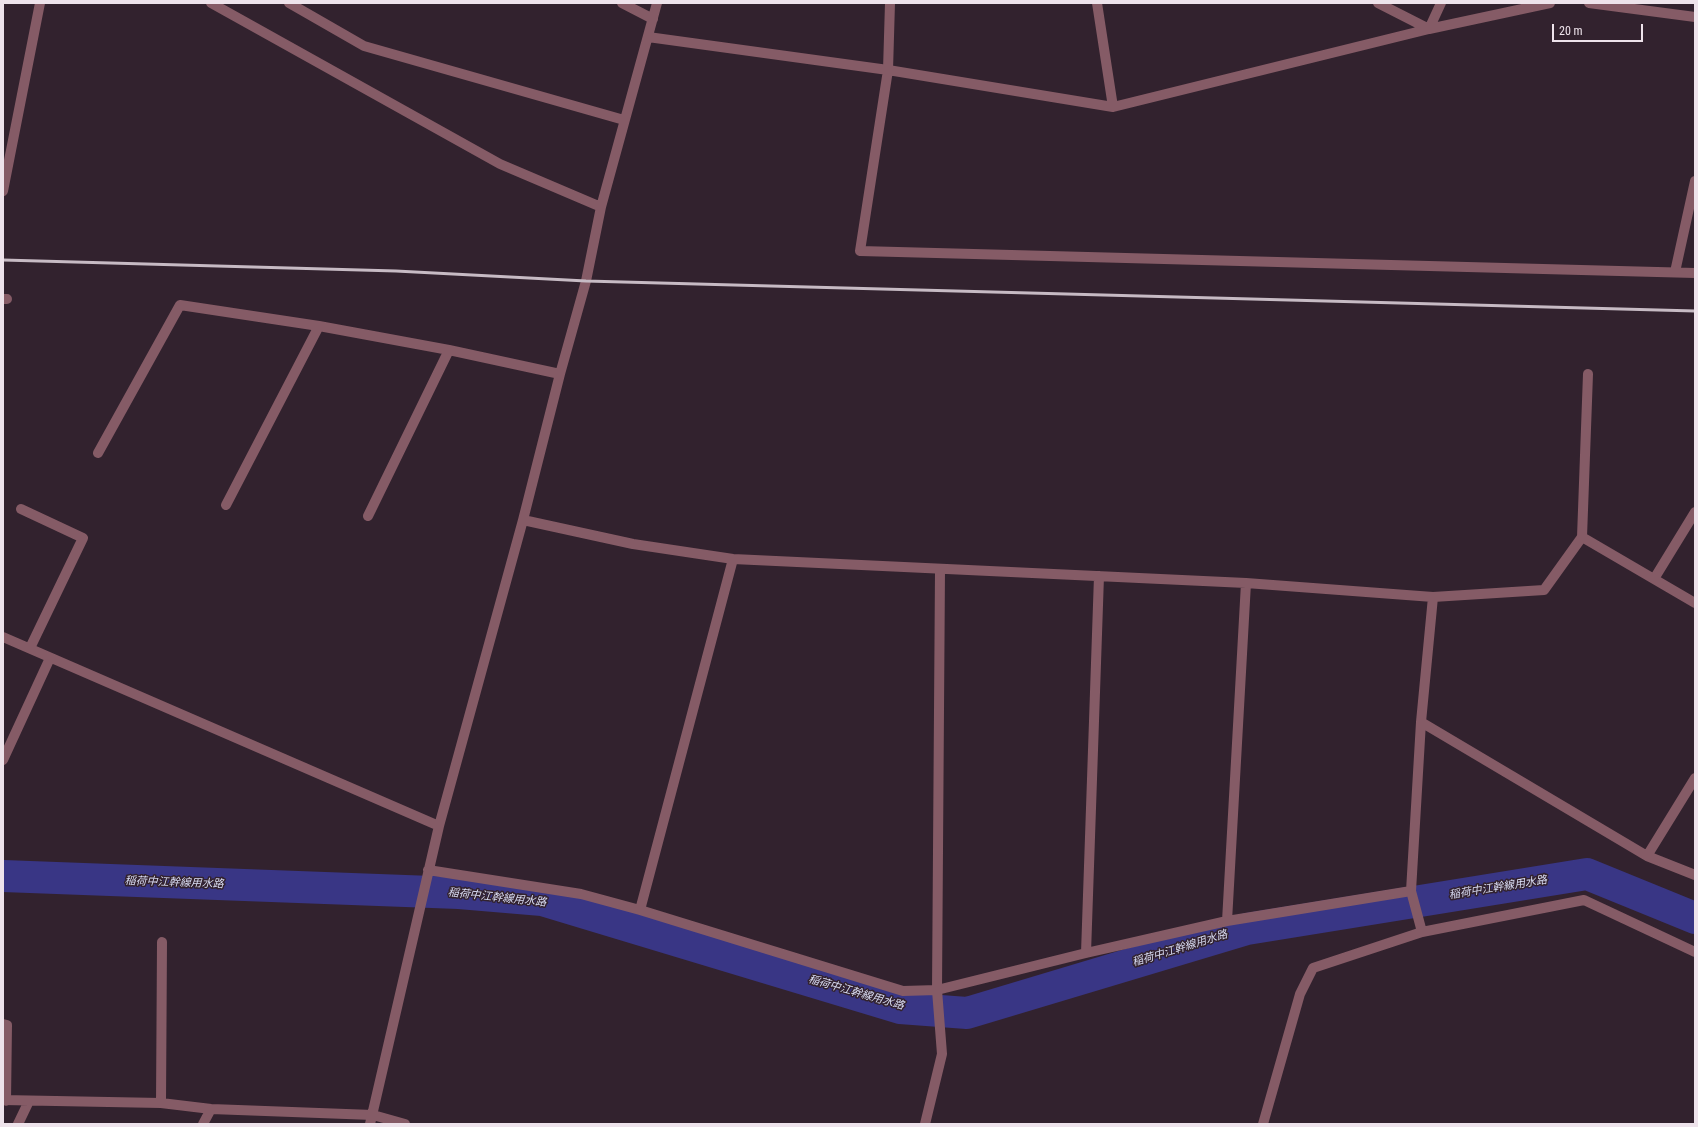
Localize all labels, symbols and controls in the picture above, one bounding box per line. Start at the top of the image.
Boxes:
scale bar [1554,16,1645,42]
text: 20 m [1559,24,1583,38]
water label: 稲荷中江幹線用水路 [1448,874,1548,902]
water label: 稲荷中江幹線用水路 [124,875,224,891]
water label: 稲荷中江幹線用水路 [447,886,547,910]
water label: 稲荷中江幹線用水路 [1131,928,1229,970]
water label: 稲荷中江幹線用水路 [807,973,905,1013]

